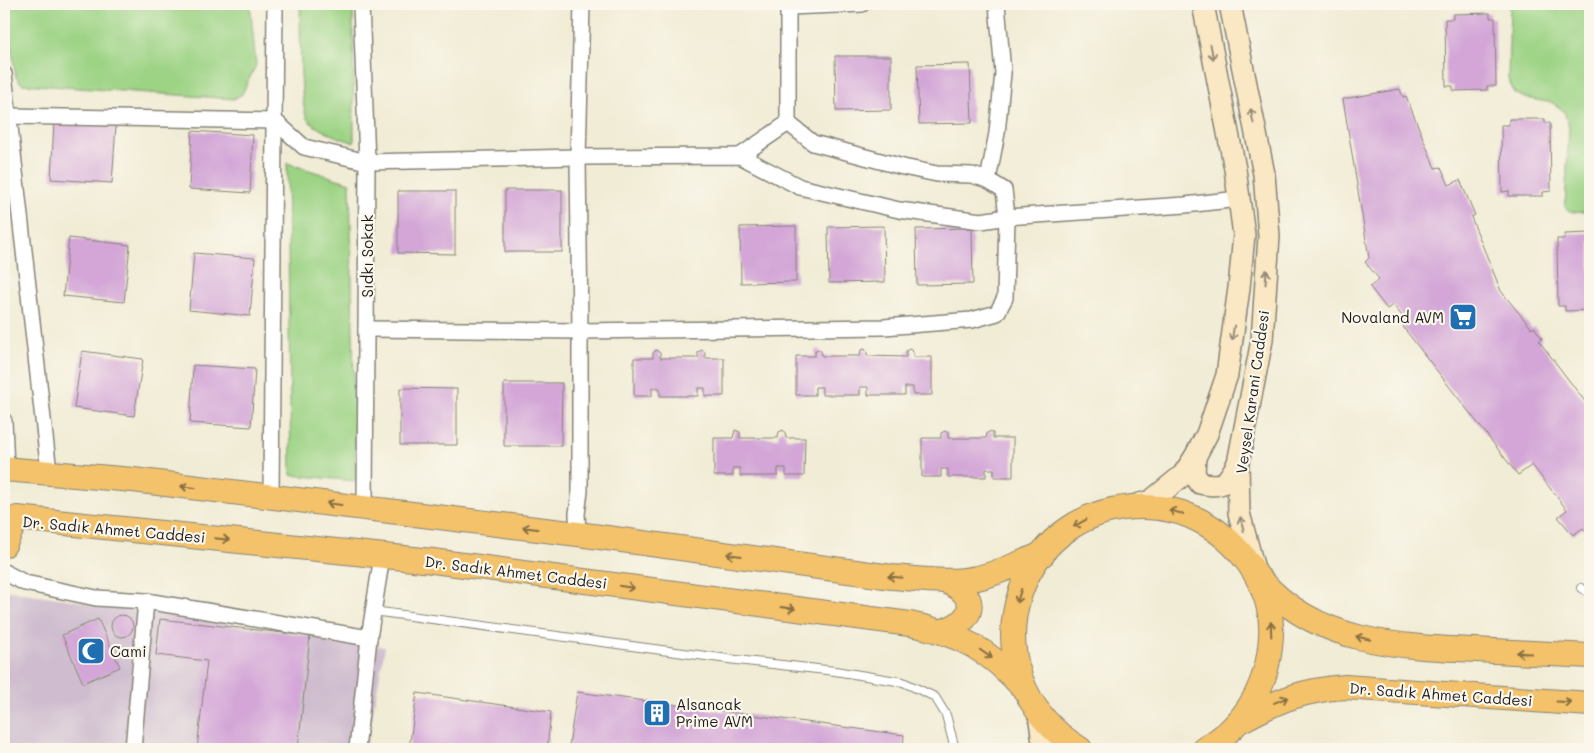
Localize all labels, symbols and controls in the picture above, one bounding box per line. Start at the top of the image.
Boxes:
one-way arrow [1208,43,1218,59]
one-way arrow [1247,108,1257,124]
street label: Sıdkı Sokak [357,215,377,297]
one-way arrow [1262,269,1271,285]
supermarket icon: Novaland AVM [1448,302,1478,332]
place label: Novaland AVM [1341,307,1444,327]
street label: Veysel Karani Caddesi [1231,309,1273,475]
one-way arrow [1228,325,1238,341]
one-way arrow [180,482,196,492]
one-way arrow [326,499,342,509]
one-way arrow [1168,507,1184,516]
street label: Dr. Sadık Ahmet Caddesi [22,511,206,547]
one-way arrow [1237,517,1246,533]
one-way arrow [1073,519,1088,529]
one-way arrow [522,523,538,533]
one-way arrow [214,535,230,544]
one-way arrow [726,550,742,560]
street label: Dr. Sadık Ahmet Caddesi [424,551,608,593]
one-way arrow [887,572,903,582]
one-way arrow [619,582,635,592]
one-way arrow [1014,588,1024,604]
one-way arrow [780,603,796,613]
one-way arrow [1266,622,1275,638]
one-way arrow [1355,633,1371,643]
mosque icon: Cami [76,636,106,666]
place label: Cami [110,641,147,661]
one-way arrow [1516,648,1532,657]
one-way arrow [979,649,993,659]
street label: Dr. Sadık Ahmet Caddesi [1349,678,1533,710]
place label: Alsancak Prime AVM [676,694,753,731]
one-way arrow [1274,695,1289,704]
one-way arrow [1556,697,1572,706]
building icon: Alsancak Prime AVM [642,698,672,728]

